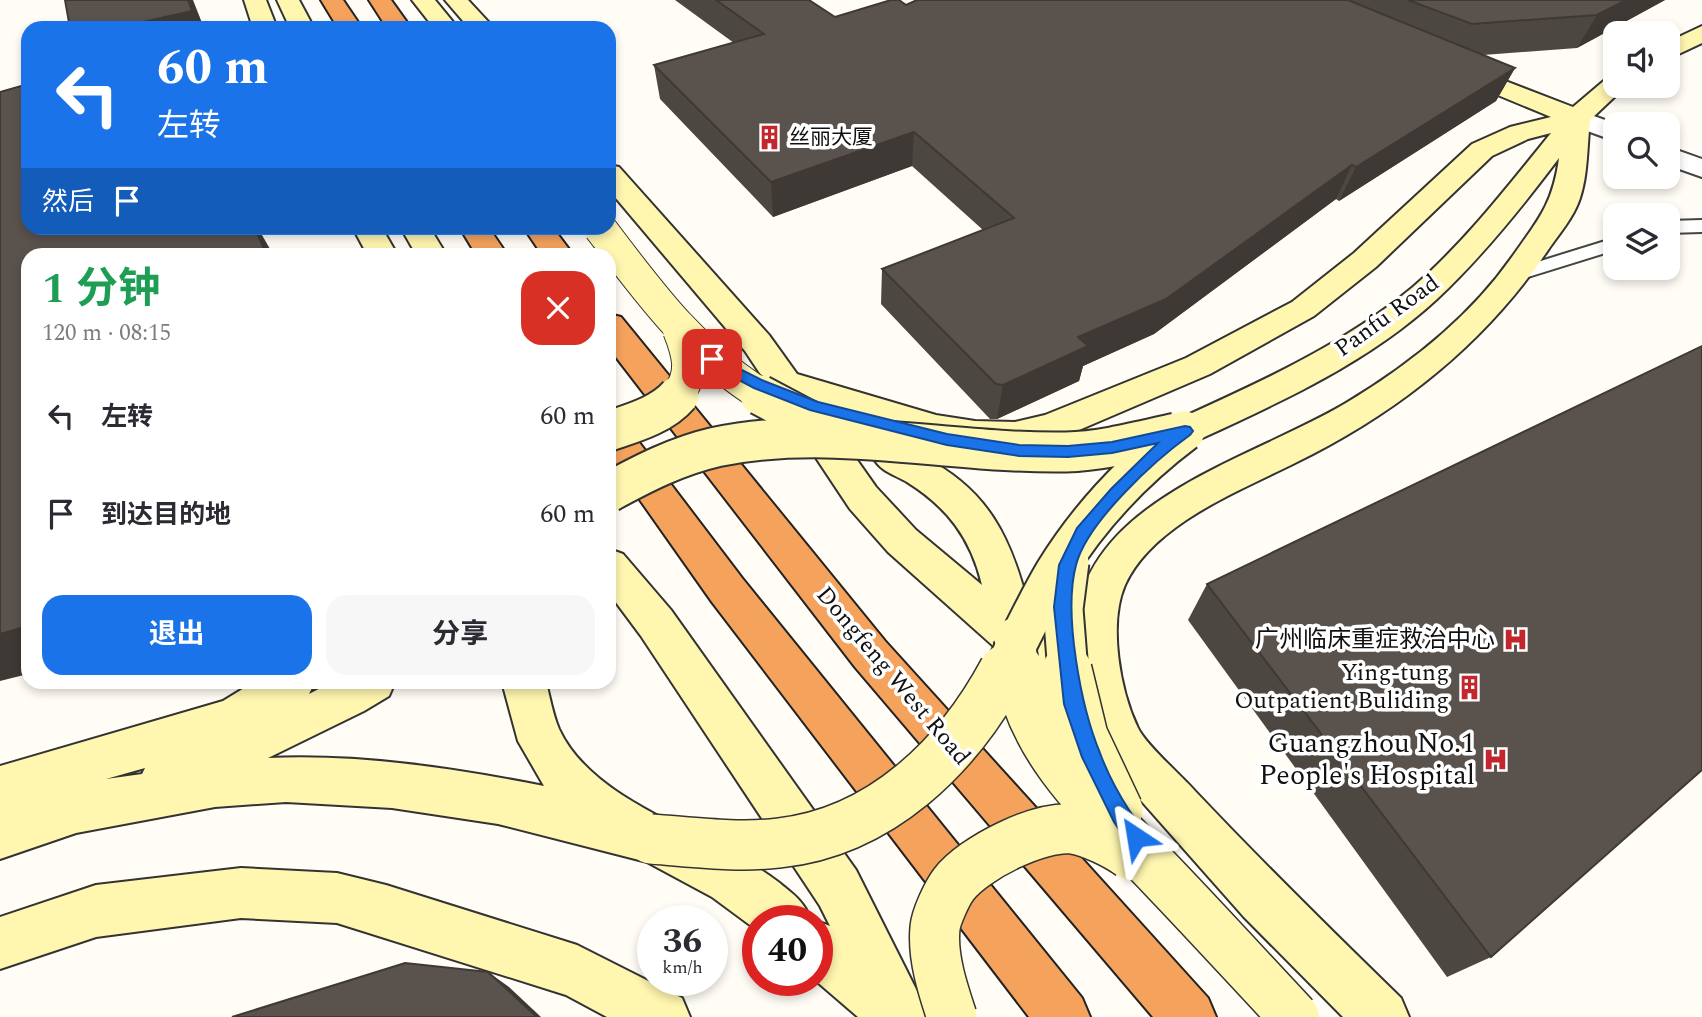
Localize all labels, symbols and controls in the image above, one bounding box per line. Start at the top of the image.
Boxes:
map controls [1603,21,1680,280]
button: sound [1603,21,1680,98]
text: 60 m [157,31,268,106]
icon: left [42,49,133,140]
text: 左转 [157,102,221,151]
button: search [1603,112,1680,189]
place label: 丝丽大厦 [789,122,873,154]
building icon: 丝丽大厦 [755,124,783,152]
text: 然后 [42,182,94,222]
icon: arrive [108,182,146,220]
button: layers [1603,203,1680,280]
text: 1 分钟 [42,258,160,321]
street label: Panfu Road [1327,266,1447,366]
button: close [521,271,595,345]
text: 120 m · 08:15 [42,316,171,351]
pin [682,329,742,389]
icon: arrive [693,340,731,378]
text: 60 m [540,396,595,436]
icon: left [42,397,80,435]
text: 左转 [101,397,153,437]
text: 60 m [540,494,595,534]
icon: arrive [42,495,80,533]
text: 到达目的地 [101,495,231,535]
street label: Dongfeng West Road [807,578,979,774]
button: 退出 [42,595,312,675]
button: 分享 [326,595,595,675]
place label: 广州临床重症救治中心 [1255,622,1495,658]
hospital icon: 广州临床重症救治中心 [1501,626,1529,654]
place label: Ying-tung Outpatient Buliding [1234,655,1449,719]
building icon: Ying-tung Outpatient Buliding [1455,673,1483,701]
place label: Guangzhou No.1 People's Hospital [1259,722,1475,797]
hospital icon: Guangzhou No.1 People's Hospital [1481,745,1509,773]
position arrow [1099,800,1173,874]
speed limit sign: 40 [742,905,833,996]
text: 36 [663,915,702,968]
text: km/h [662,954,703,981]

